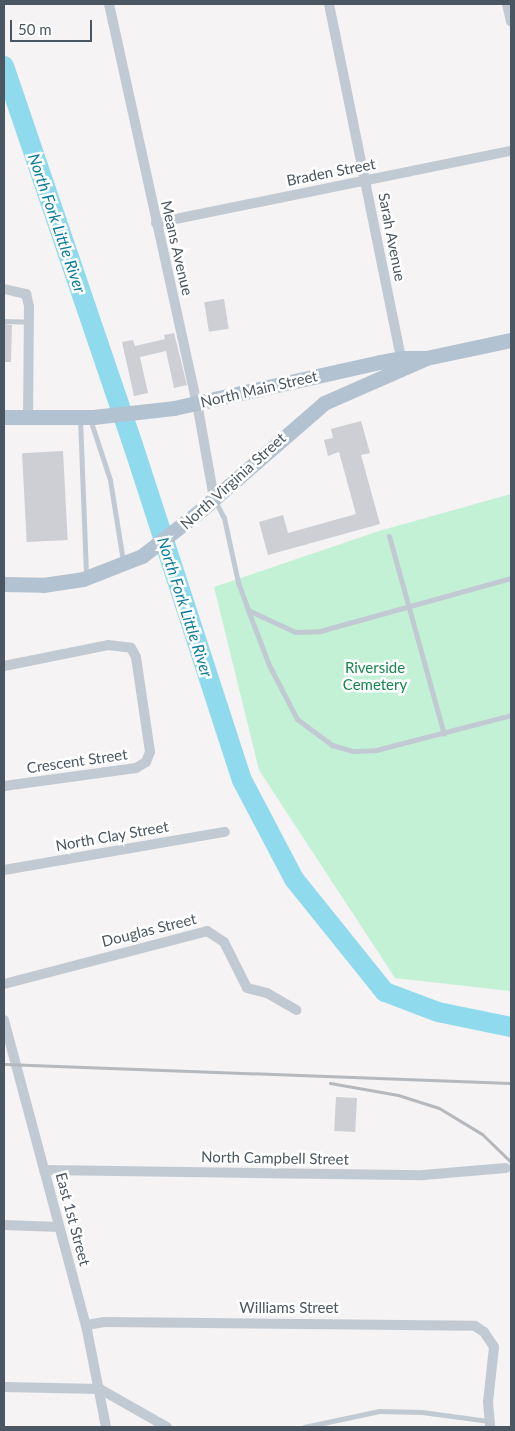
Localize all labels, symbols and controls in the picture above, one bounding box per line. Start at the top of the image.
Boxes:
scale bar [12,10,95,42]
text: 50 m [18,20,52,38]
water label: North Fork Little River [24,151,90,295]
street label: Braden Street [285,155,377,189]
street label: Sarah Avenue [375,191,409,283]
street label: Means Avenue [157,199,197,297]
street label: North Main Street [199,367,319,411]
street label: North Virginia Street [176,429,290,533]
water label: North Fork Little River [153,535,217,679]
park label: Riverside Cemetery [343,658,407,693]
street label: Crescent Street [26,745,128,777]
street label: North Clay Street [54,817,170,855]
street label: Douglas Street [100,910,198,950]
street label: North Campbell Street [201,1148,349,1168]
street label: East 1st Street [52,1170,94,1268]
street label: Williams Street [239,1299,339,1317]

